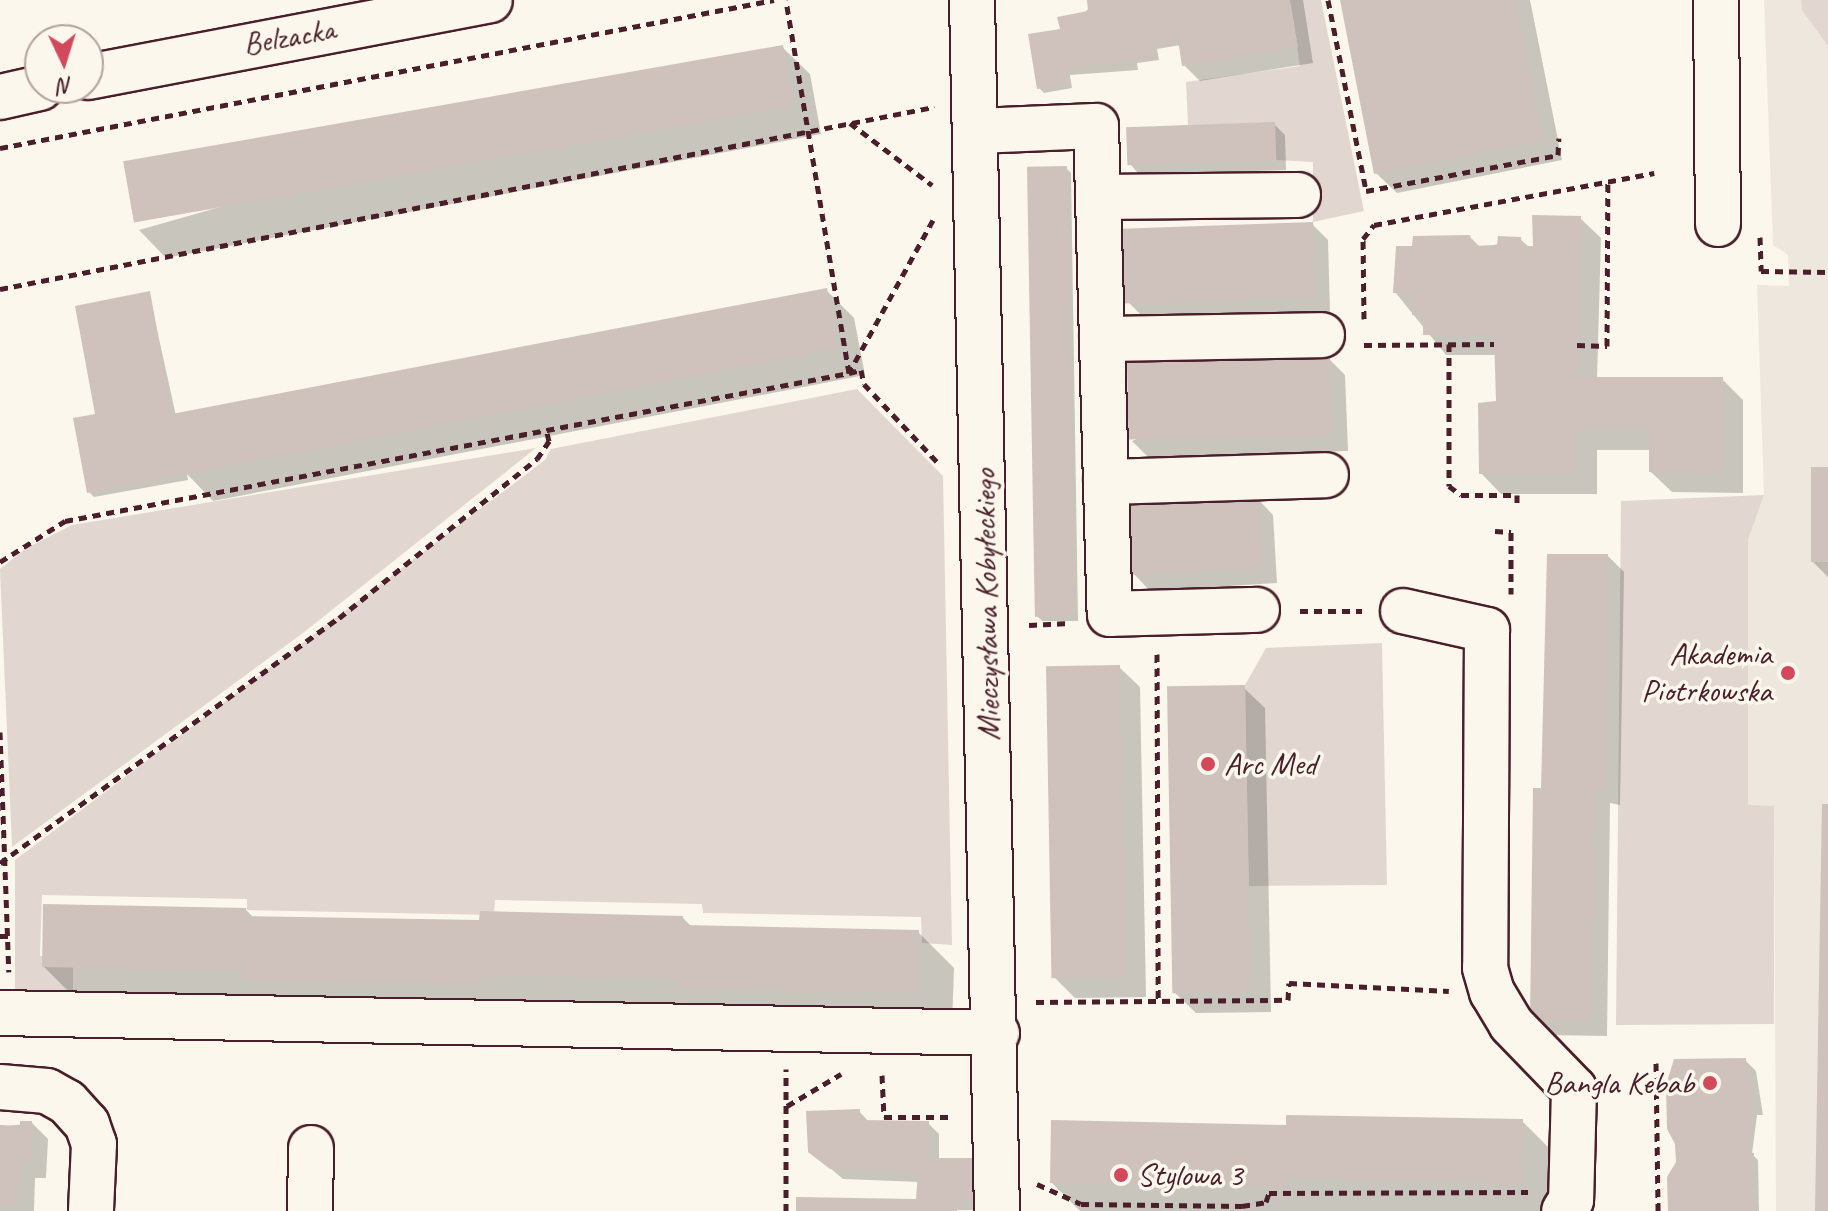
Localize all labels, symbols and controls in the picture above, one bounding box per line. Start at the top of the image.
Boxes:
street label: Belzacka [240,10,338,64]
north arrow [24,24,104,104]
text: N [58,72,73,100]
street label: Mieczysława Kobyłeckiego [965,469,1009,741]
place label: Akademia Piotrkowska [1641,636,1772,711]
marker: Akademia Piotrkowska [1779,664,1797,682]
place label: Arc Med [1224,745,1316,783]
marker: Arc Med [1199,755,1217,773]
place label: Bangla Kebab [1546,1064,1694,1102]
marker: Bangla Kebab [1701,1074,1719,1092]
place label: Stylowa 3 [1137,1156,1243,1194]
marker: Stylowa 3 [1112,1166,1130,1184]

